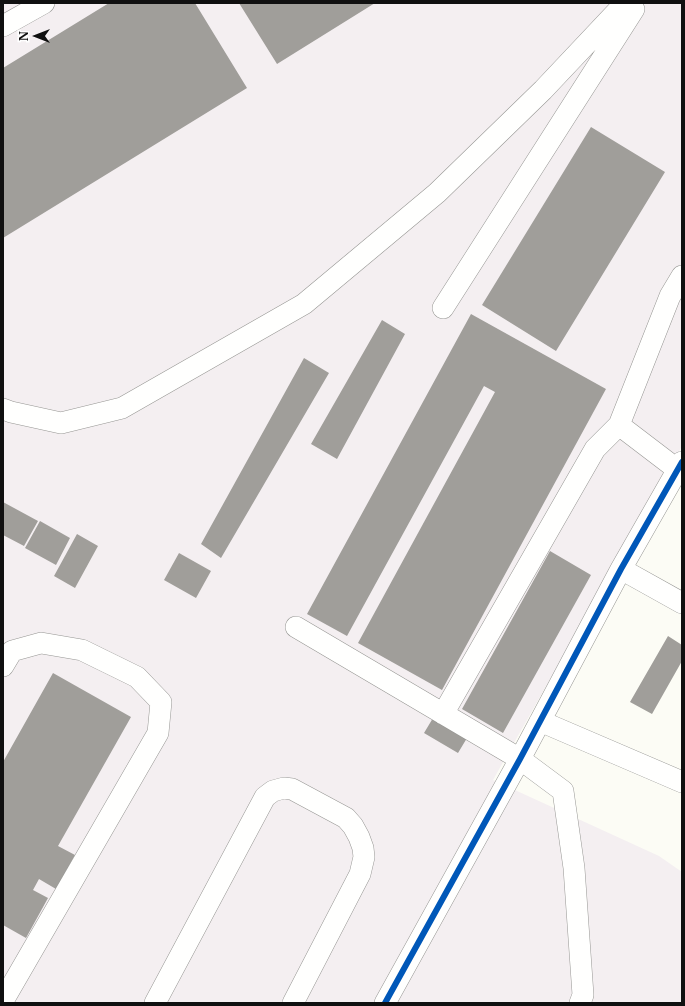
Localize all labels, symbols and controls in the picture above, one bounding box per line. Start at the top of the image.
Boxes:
north arrow [16,16,56,56]
text: N [17,31,31,41]

